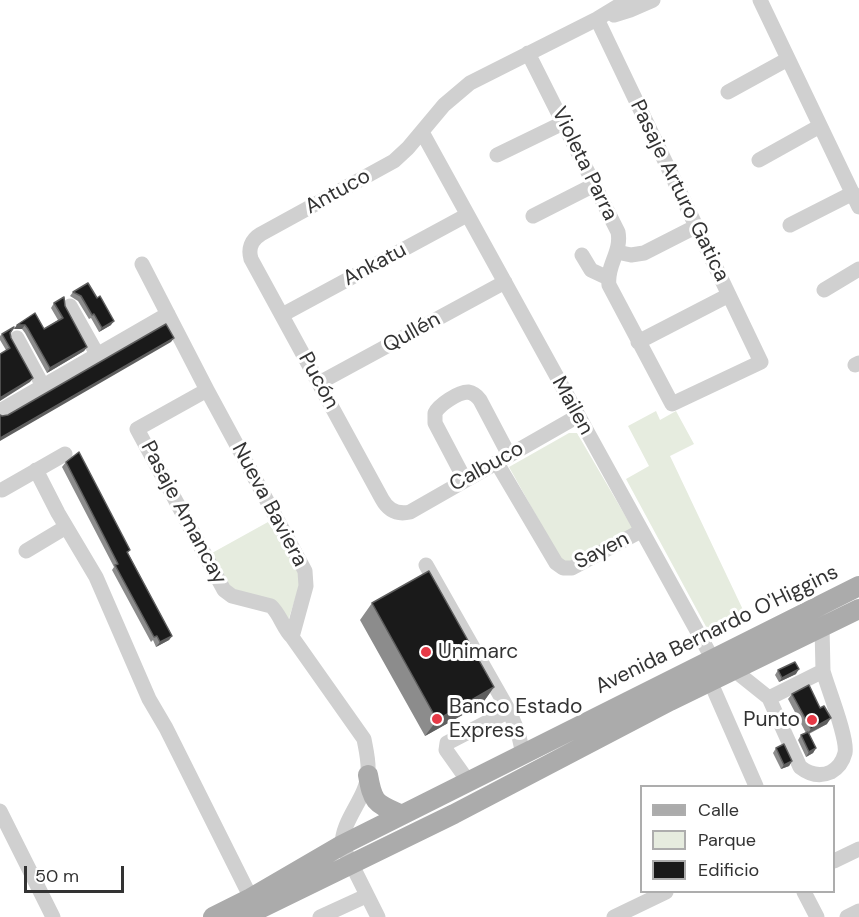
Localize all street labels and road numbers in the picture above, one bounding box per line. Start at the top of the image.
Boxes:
street label: Pasaje Arturo Gatica [624,96,734,286]
street label: Violeta Parra [546,103,622,225]
street label: Antuco [301,164,375,220]
street label: Ankatu [339,238,411,292]
street label: Qullén [379,307,445,359]
street label: Pucón [292,348,344,414]
street label: Mailen [546,372,598,440]
street label: Calbuco [446,436,528,498]
street label: Pasaje Amancay [135,437,231,589]
street label: Nueva Baviera [226,439,312,571]
street label: Sayen [570,527,634,575]
street label: Avenida Bernardo O'Higgins [591,560,843,700]

